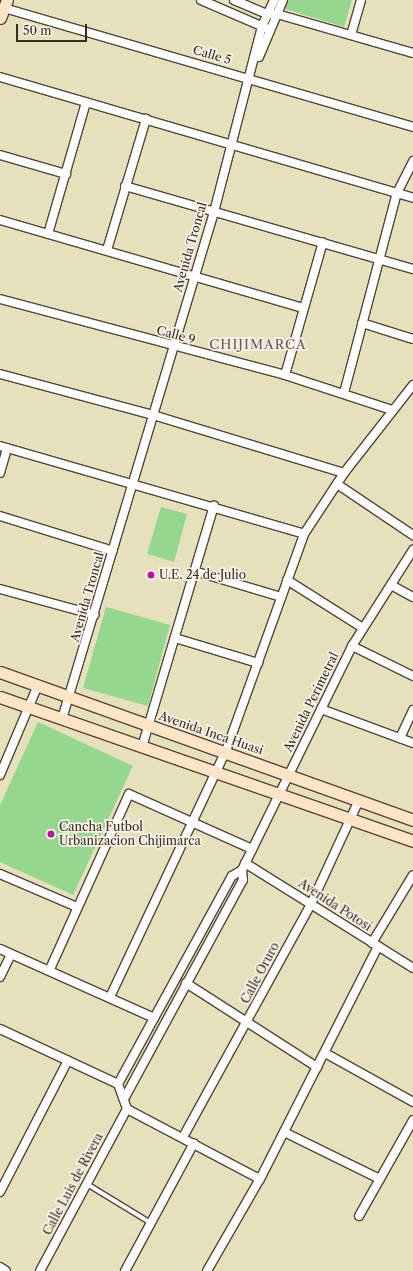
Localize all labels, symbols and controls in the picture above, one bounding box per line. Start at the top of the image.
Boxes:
scale bar [18,16,89,42]
text: 50 m [23,23,52,38]
street label: Calle 5 [191,43,233,67]
street label: Avenida Troncal [170,200,210,294]
street label: Calle 9 [155,323,197,347]
district label: CHIJIMARCA [209,336,307,352]
street label: Avenida Troncal [67,550,107,644]
place label: U.E. 24 de Julio [159,568,246,582]
marker: U.E. 24 de Julio [146,570,156,580]
street label: Avenida Perímetral [281,650,341,754]
street label: Avenida Inca Huasi [157,708,265,758]
place label: Cancha Futbol Urbanizacion Chijimarca [59,820,201,848]
marker: Cancha Futbol Urbanizacion Chijimarca [46,829,56,839]
street label: Avenida Potosí [296,876,374,934]
street label: Calle Oruro [238,940,282,1006]
street label: Calle Luis de Rivera [40,1130,106,1238]

